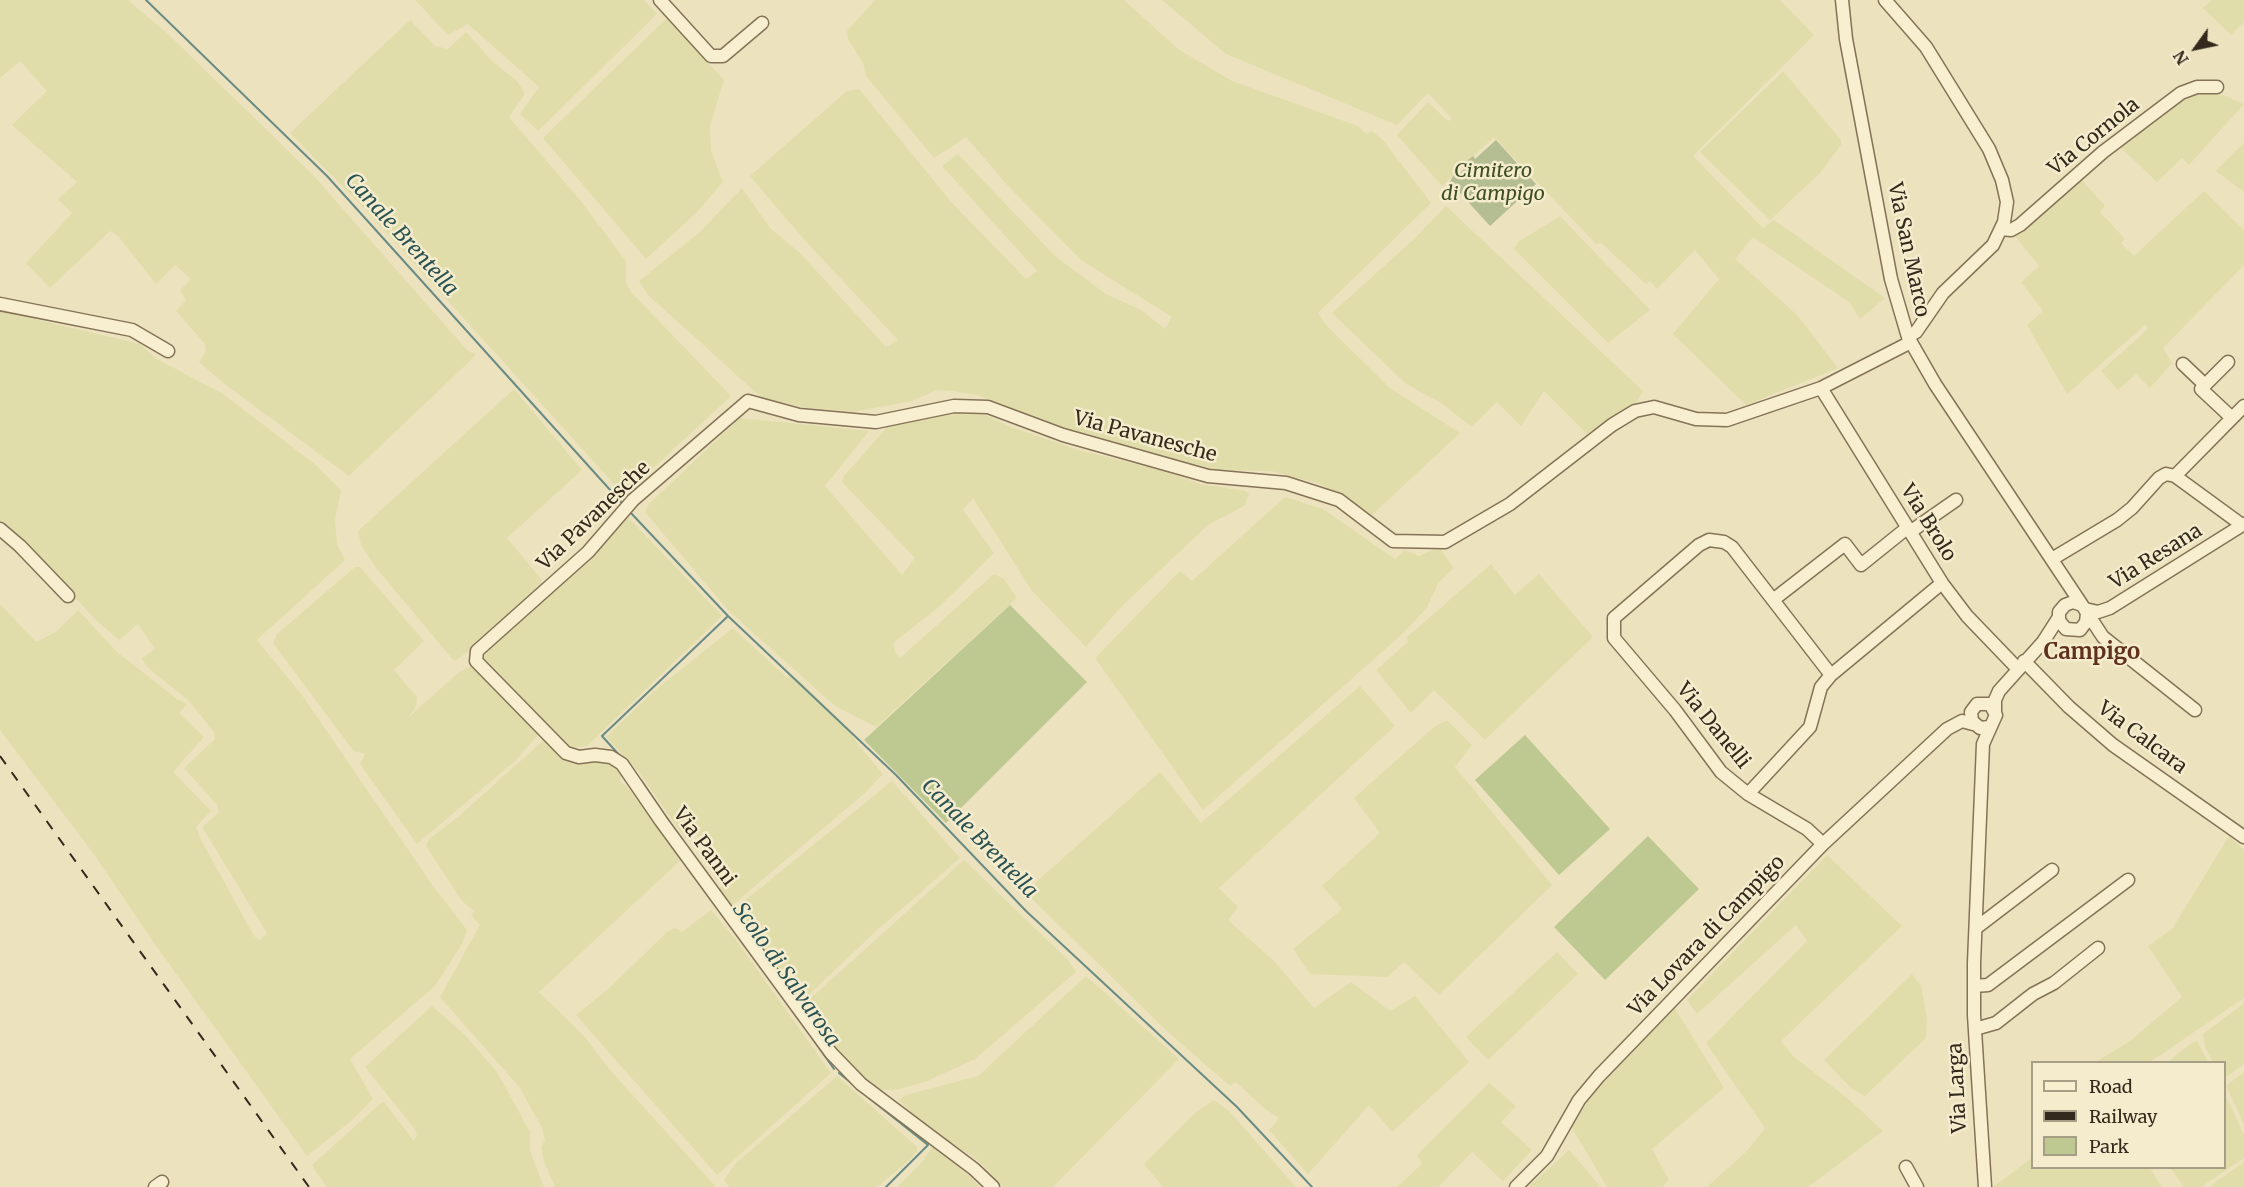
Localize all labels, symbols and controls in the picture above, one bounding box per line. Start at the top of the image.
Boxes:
north arrow [2166,18,2226,78]
text: N [2169,47,2193,69]
street label: Via Cornola [2044,93,2144,181]
park label: Cimitero di Campigo [1441,159,1545,206]
water label: Canale Brentella [339,168,463,302]
street label: Via San Marco [1882,181,1934,319]
street label: Via Pavanesche [1071,406,1219,468]
street label: Via Pavanesche [533,456,655,576]
street label: Via Brolo [1895,480,1961,566]
street label: Via Resana [2105,519,2207,595]
district label: Campigo [2044,640,2140,666]
street label: Via Danelli [1671,678,1755,774]
street label: Via Calcara [2093,697,2191,779]
water label: Canale Brentella [916,774,1042,904]
street label: Via Panni [667,803,741,891]
street label: Via Lovara di Campigo [1624,851,1790,1021]
water label: Scolo di Salvarosa [727,898,845,1052]
street label: Via Larga [1944,1042,1972,1134]
legend [2031,1061,2226,1169]
text: Road [2089,1075,2133,1098]
text: Railway [2089,1105,2157,1128]
text: Park [2089,1135,2129,1158]

